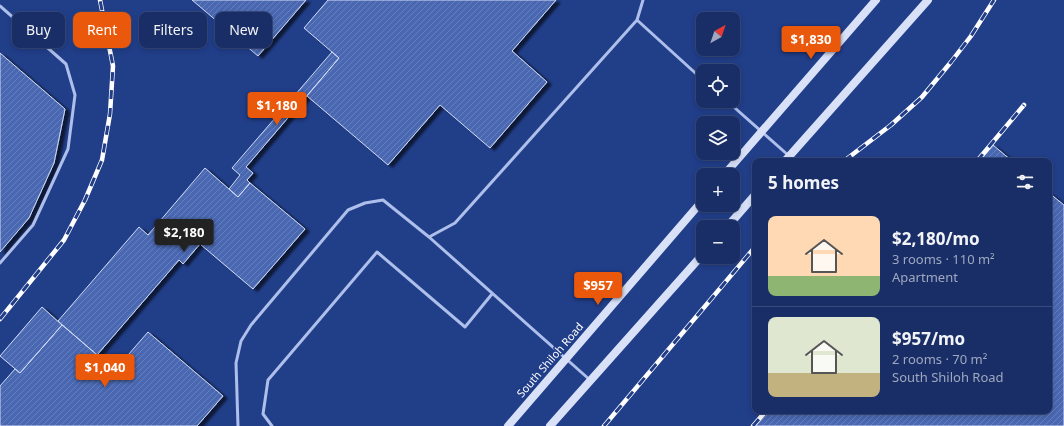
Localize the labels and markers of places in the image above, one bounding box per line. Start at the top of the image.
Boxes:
pin: $1,830 [778,26,844,60]
pin: $1,180 [244,92,310,126]
pin: $2,180 [151,219,217,253]
pin: $957 [574,272,622,306]
pin: $1,040 [72,354,138,388]

